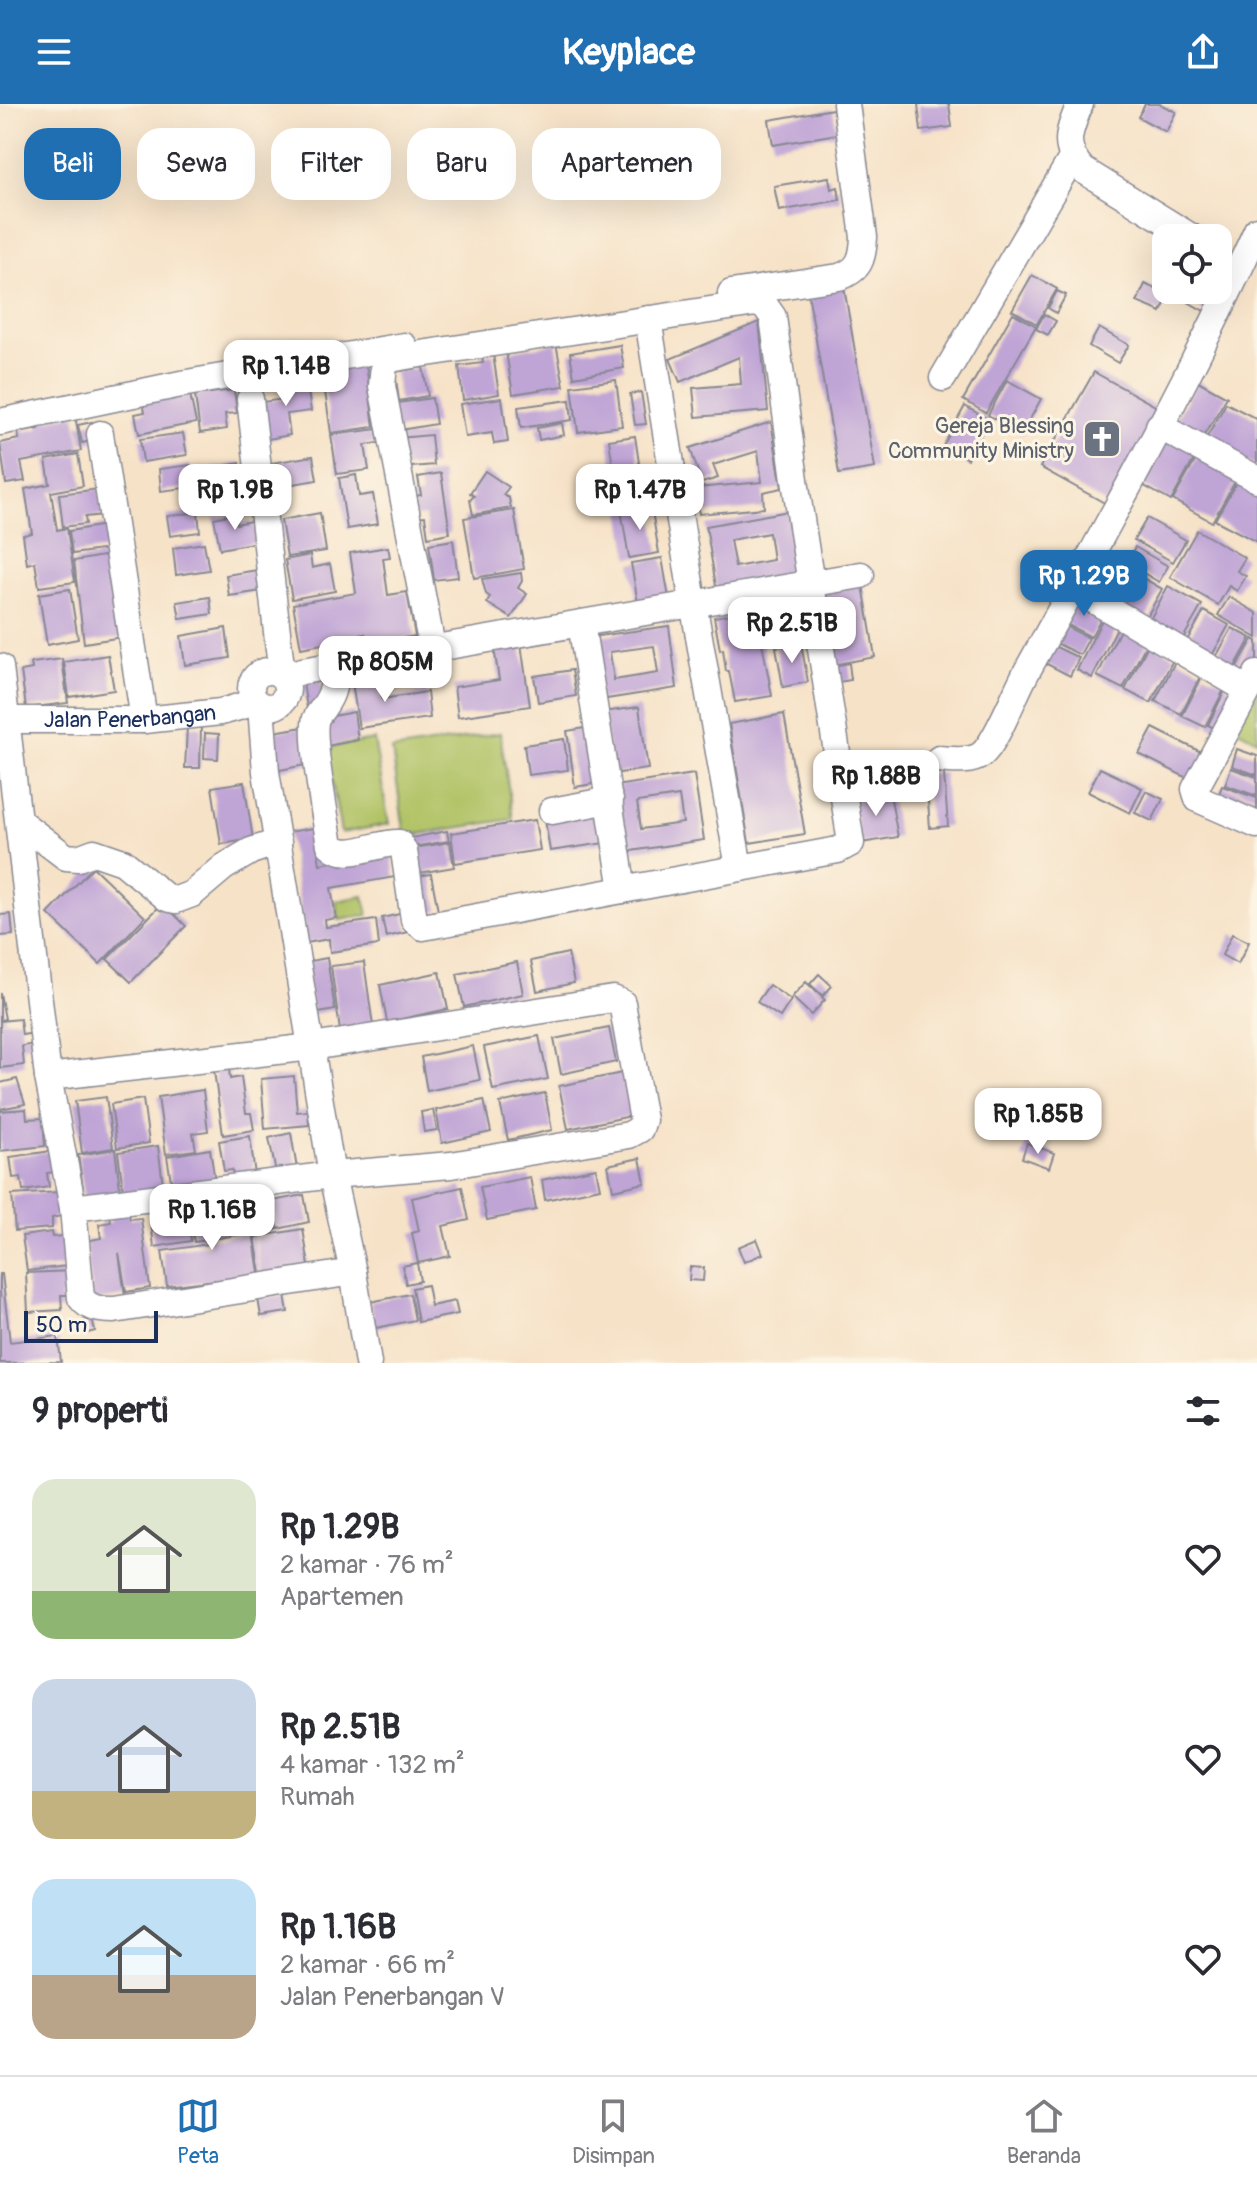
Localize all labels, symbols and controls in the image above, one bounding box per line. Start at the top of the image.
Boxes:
icon: menu [32,30,76,74]
text: Keyplace [562,30,695,75]
icon: share [1181,30,1225,74]
chip: Beli [24,128,121,200]
chip: Sewa [137,128,255,200]
chip: Filter [271,128,391,200]
chip: Baru [407,128,516,200]
chip: Apartemen [532,128,721,200]
map controls [1152,224,1232,304]
button: locate [1152,224,1232,304]
pin: Rp 1.14B [203,340,369,408]
text: Rp 1.14B [242,350,330,382]
place label: Gereja Blessing Community Ministry [888,412,1074,465]
church icon: Gereja Blessing Community Ministry [1081,418,1123,460]
pin: Rp 1.9B [161,464,309,532]
pin: Rp 1.47B [557,464,723,532]
text: Rp 1.9B [197,474,273,506]
text: Rp 1.47B [594,474,686,506]
pin: Rp 1.29B [1001,550,1167,618]
text: Rp 1.29B [1038,560,1130,592]
pin: Rp 2.51B [709,597,875,665]
text: Rp 2.51B [746,607,838,639]
pin: Rp 805M [311,636,459,704]
text: Rp 805M [337,646,433,678]
street label: Jalan Penerbangan [44,699,217,734]
pin: Rp 1.88B [793,750,959,818]
text: Rp 1.88B [831,760,921,792]
pin: Rp 1.85B [955,1088,1121,1156]
text: Rp 1.85B [993,1098,1083,1130]
pin: Rp 1.16B [129,1184,295,1252]
text: Rp 1.16B [168,1194,256,1226]
scale bar [24,1307,158,1343]
text: 50 m [36,1311,87,1339]
icon: filters [1181,1389,1225,1433]
text: 9 properti [32,1390,168,1433]
text: Rp 1.29B [280,1506,400,1549]
icon: home [96,1511,192,1607]
icon: heart [1181,1537,1225,1581]
text: 2 kamar · 76 m² [280,1549,454,1581]
text: Apartemen [280,1581,404,1613]
text: Rp 2.51B [280,1706,401,1749]
icon: home [96,1711,192,1807]
icon: heart [1181,1737,1225,1781]
text: 4 kamar · 132 m² [280,1749,465,1781]
text: Rumah [280,1781,355,1813]
text: Rp 1.16B [280,1906,396,1949]
icon: home [96,1911,192,2007]
icon: heart [1181,1937,1225,1981]
text: 2 kamar · 66 m² [280,1949,455,1981]
text: Jalan Penerbangan V [280,1981,505,2013]
tab: Peta [176,2094,220,2170]
tab: Disimpan [572,2094,655,2170]
tab: Beranda [1007,2094,1081,2170]

